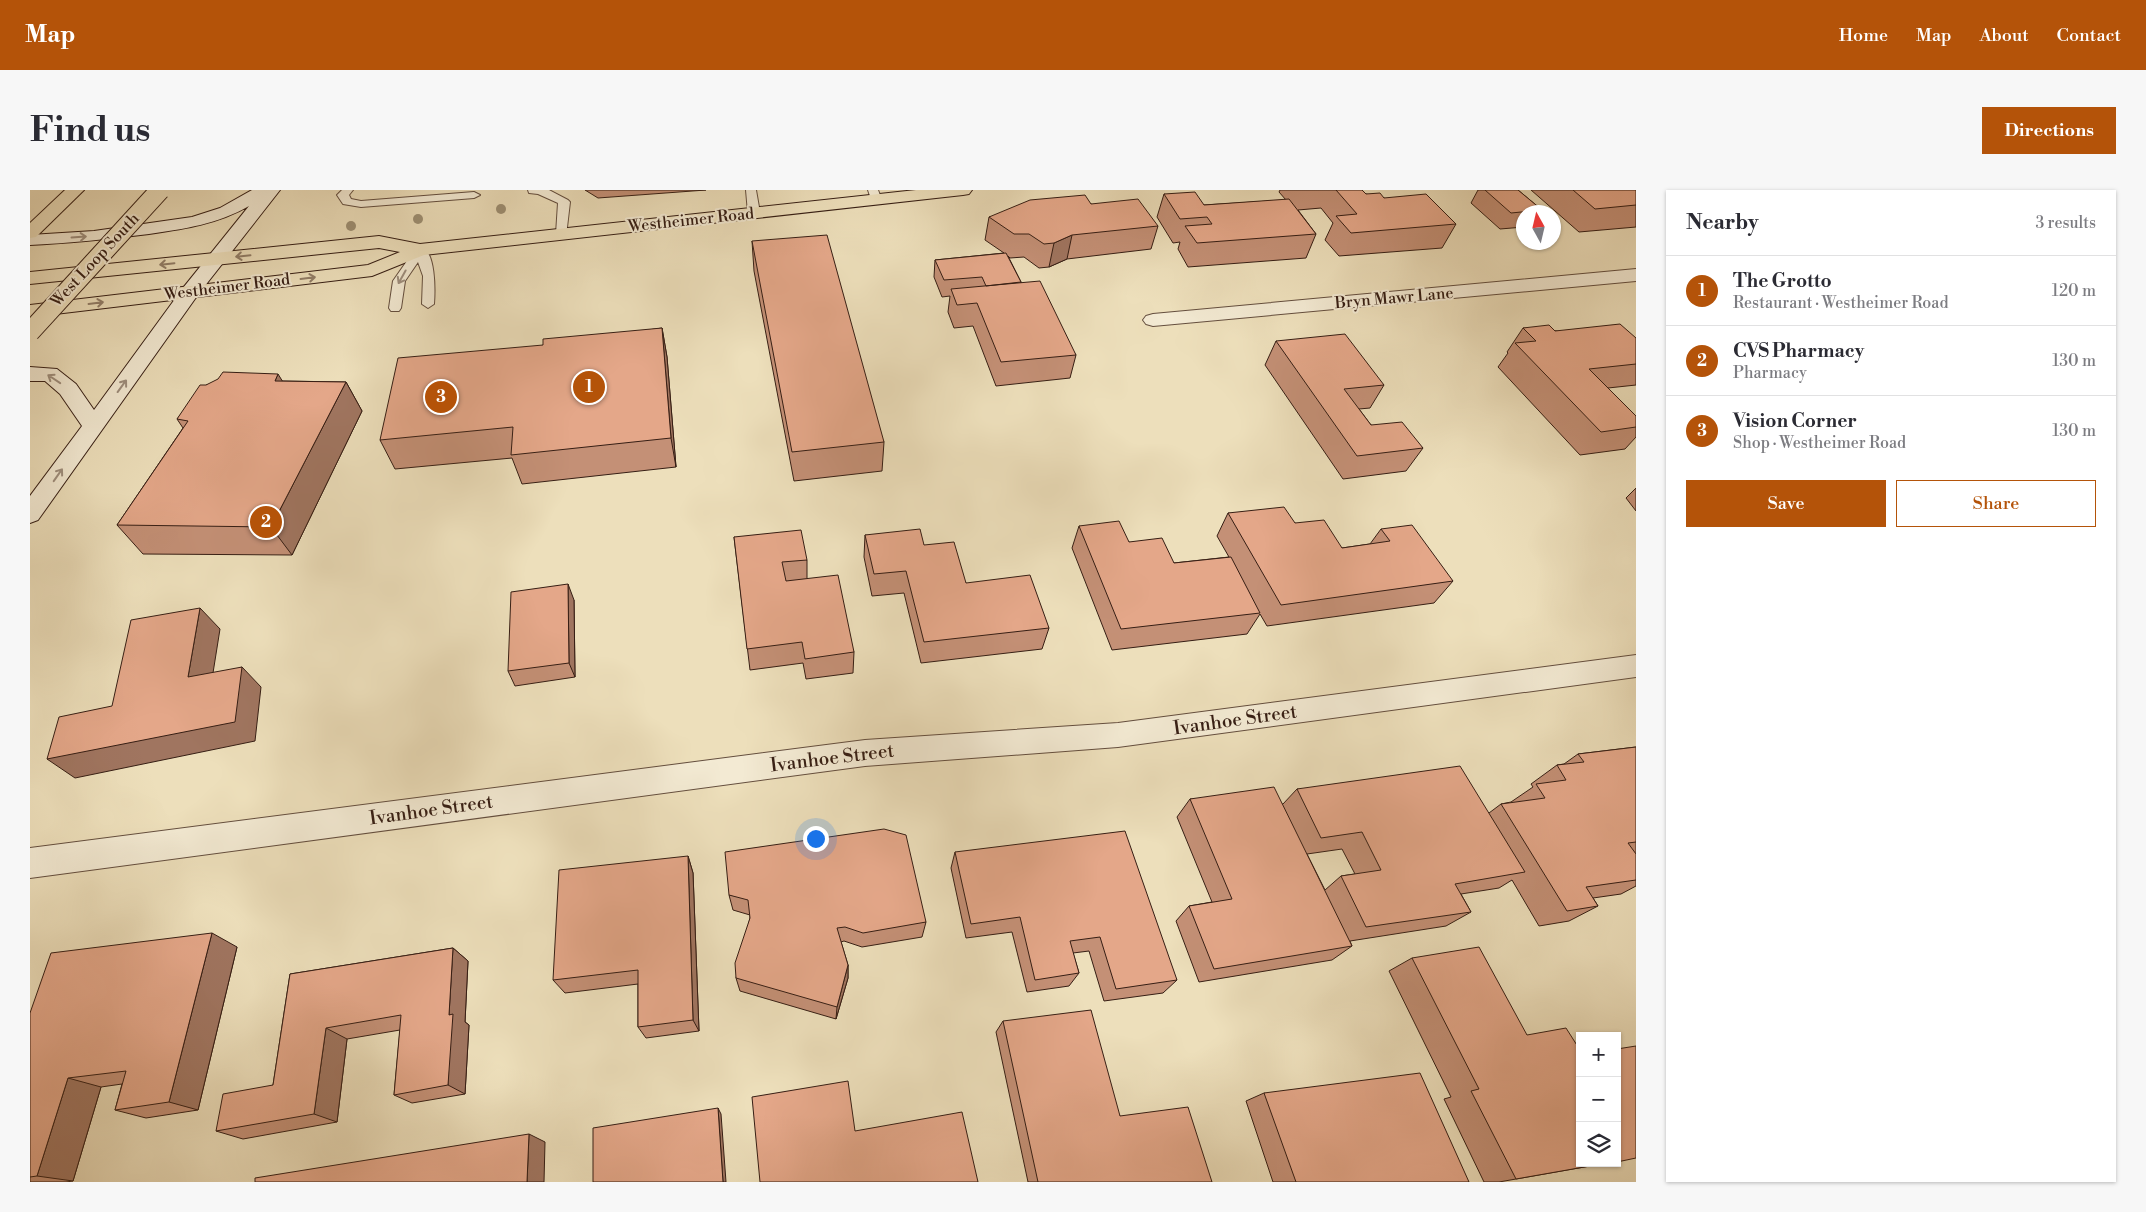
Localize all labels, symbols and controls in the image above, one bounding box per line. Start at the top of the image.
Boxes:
text: Map [25,20,75,50]
text: Home [1839,24,1888,47]
text: Map [1916,24,1952,47]
text: About [1980,24,2029,47]
text: Contact [2057,24,2121,47]
button: Directions [1982,107,2116,154]
text: Find us [30,109,150,152]
street label: Westheimer Road [626,203,755,237]
north arrow [1516,205,1561,250]
street label: West Loop South [46,208,144,312]
text: Nearby [1686,210,1759,236]
text: 3 results [2035,213,2096,233]
one-way arrow [70,233,86,242]
one-way arrow [236,251,252,261]
one-way arrow [160,259,176,269]
street label: Westheimer Road [162,269,291,305]
text: The Grotto [1733,269,1832,293]
one-way arrow [397,270,407,284]
one-way arrow [299,273,315,283]
text: 1 [1698,281,1706,301]
text: 120 m [2052,281,2096,301]
street label: Bryn Mawr Lane [1333,283,1454,313]
text: Restaurant · Westheimer Road [1733,293,1949,313]
one-way arrow [87,298,103,308]
text: CVS Pharmacy [1733,339,1864,363]
text: 2 [1697,351,1707,371]
text: 130 m [2052,351,2096,371]
text: Pharmacy [1733,363,1807,383]
pin: 1 [573,368,605,406]
one-way arrow [47,374,61,384]
pin: 3 [425,378,457,416]
one-way arrow [116,380,127,393]
text: Vision Corner [1733,409,1857,433]
text: 3 [1697,421,1707,441]
text: 130 m [2052,421,2096,441]
text: Shop · Westheimer Road [1733,433,1906,453]
one-way arrow [53,468,63,482]
button: Save [1686,480,1886,527]
button: Share [1896,480,2096,527]
pin: 2 [250,503,282,541]
street label: Ivanhoe Street [1172,699,1299,741]
street label: Ivanhoe Street [769,738,896,778]
street label: Ivanhoe Street [368,789,495,831]
your location [803,826,829,852]
map controls [1576,1032,1621,1167]
button: + [1576,1032,1621,1077]
button: − [1576,1077,1621,1122]
button: layers [1576,1122,1621,1167]

